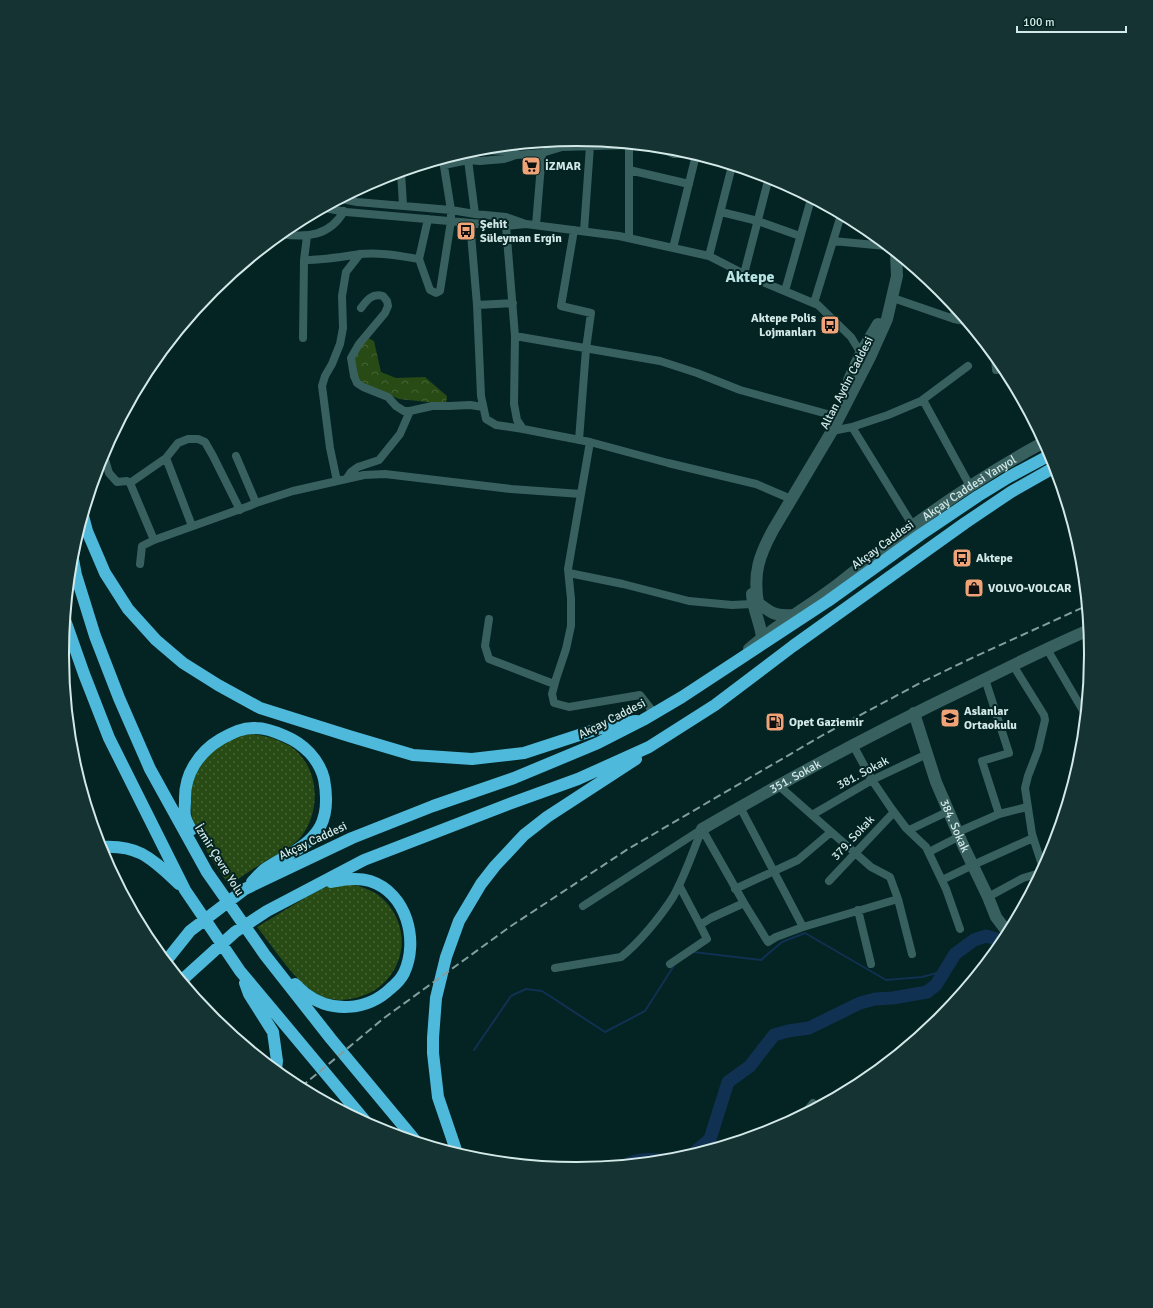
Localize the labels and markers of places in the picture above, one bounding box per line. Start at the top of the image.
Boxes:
supermarket icon: İZMAR [520,155,542,177]
place label: İZMAR [545,159,581,174]
place label: Şehit Süleyman Ergin [480,217,562,246]
bus stop icon: Şehit Süleyman Ergin [455,220,477,242]
place label: Aktepe Polis Lojmanları [751,311,817,340]
bus stop icon: Aktepe Polis Lojmanları [819,314,841,336]
bus stop icon: Aktepe [951,547,973,569]
place label: Aktepe [976,551,1013,566]
shop icon: VOLVO-VOLCAR [963,577,985,599]
place label: VOLVO-VOLCAR [988,581,1072,596]
place label: Aslanlar Ortaokulu [964,704,1017,733]
school or university icon: Aslanlar Ortaokulu [939,707,961,729]
fuel station icon: Opet Gaziemir [764,711,786,733]
place label: Opet Gaziemir [789,715,864,730]

